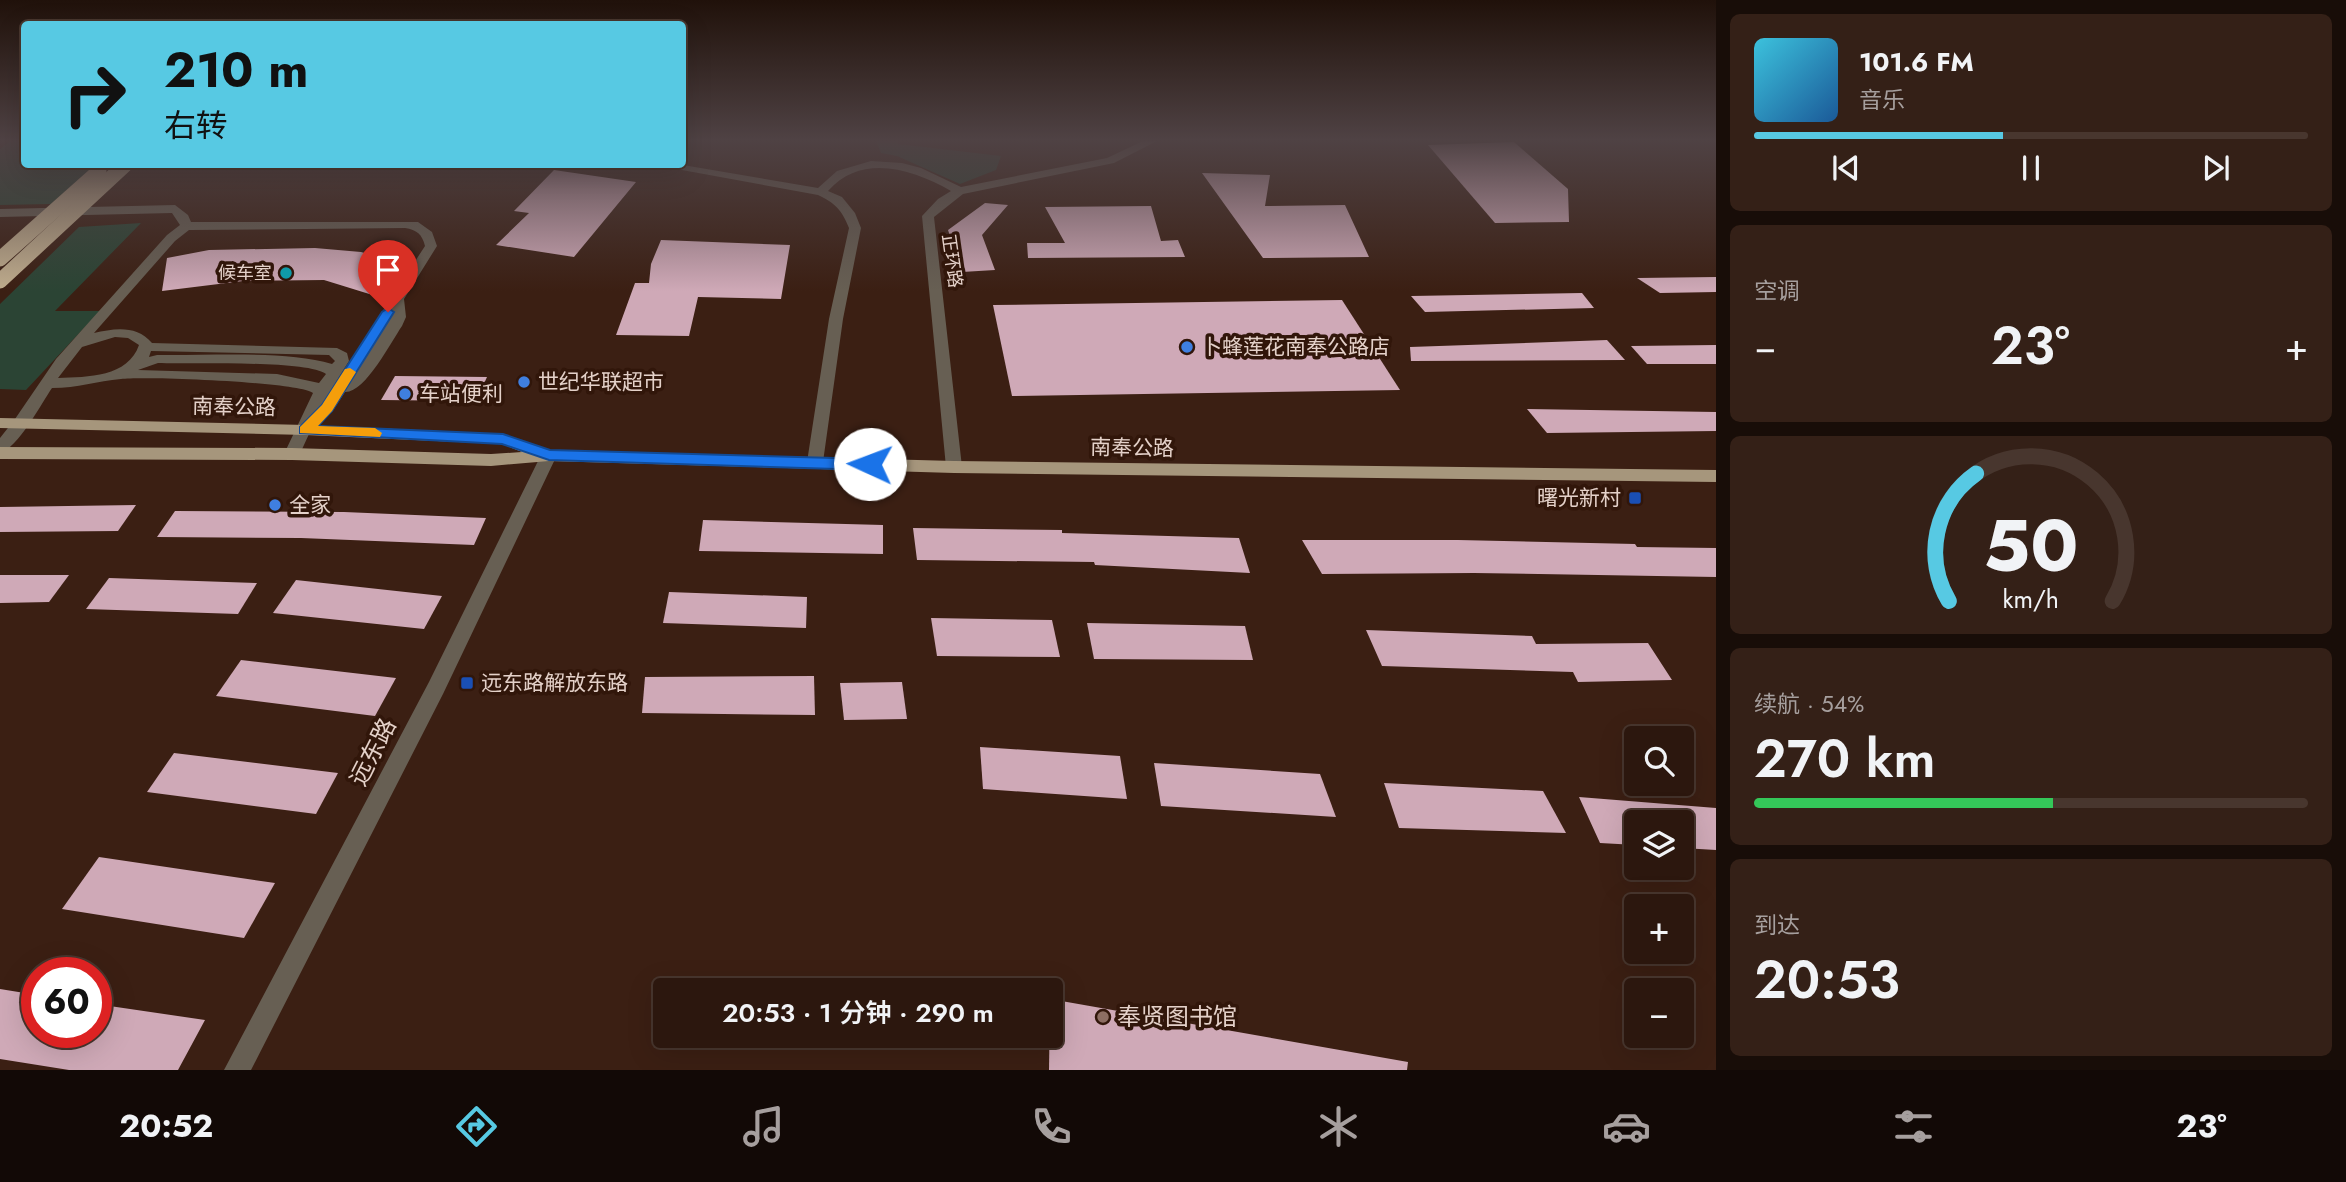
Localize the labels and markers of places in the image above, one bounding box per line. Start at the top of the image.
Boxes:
pin [358,240,418,312]
place label: 候车室 [218,260,272,286]
marker: 候车室 [278,265,294,281]
place label: 卜蜂莲花南奉公路店 [1201,332,1390,362]
marker: 卜蜂莲花南奉公路店 [1179,339,1195,355]
place label: 世纪华联超市 [538,367,664,397]
marker: 世纪华联超市 [516,374,532,390]
place label: 车站便利 [419,379,503,409]
marker: 车站便利 [397,386,413,402]
place label: 曙光新村 [1537,483,1621,513]
place label: 全家 [289,490,331,520]
marker: 曙光新村 [1627,490,1643,506]
marker: 全家 [267,497,283,513]
place label: 远东路解放东路 [481,668,628,698]
marker: 远东路解放东路 [459,675,475,691]
place label: 奉贤图书馆 [1117,999,1237,1034]
marker: 奉贤图书馆 [1095,1009,1111,1025]

